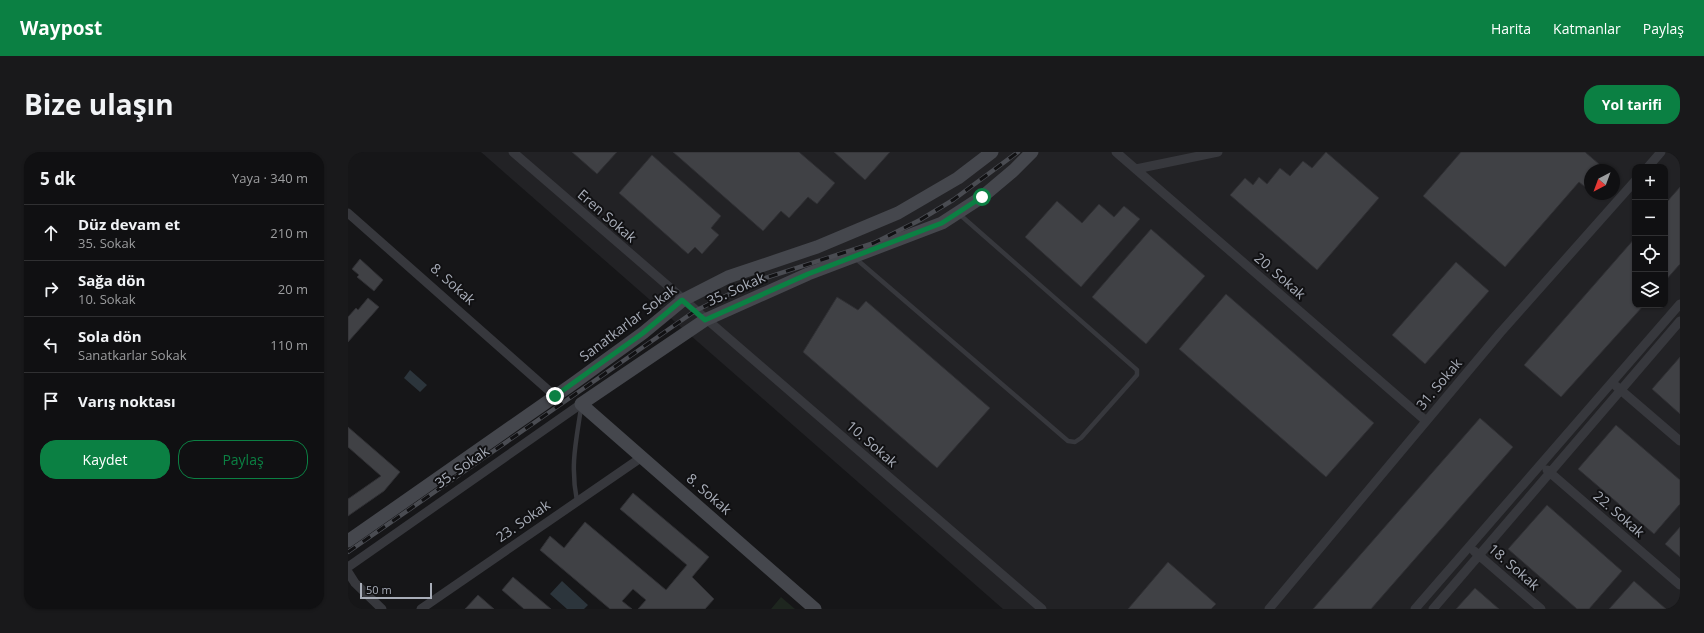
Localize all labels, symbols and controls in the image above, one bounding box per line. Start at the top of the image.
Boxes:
text: Waypost [20,15,102,41]
text: Harita [1491,19,1531,38]
text: Katmanlar [1553,19,1621,38]
text: Paylaş [1643,19,1684,38]
text: Bize ulaşın [24,85,174,123]
button: Yol tarifi [1584,85,1680,124]
north arrow [1584,164,1620,200]
map controls [1632,164,1668,308]
button: + [1632,164,1668,200]
text: 5 dk [40,167,75,190]
text: Yaya · 340 m [232,169,308,187]
street label: Eren Sokak [574,185,641,247]
route start [973,188,991,206]
button: − [1632,200,1668,236]
text: Düz devam et [78,214,180,234]
icon: ahead [40,222,62,244]
text: 210 m [270,224,308,242]
text: 35. Sokak [78,234,136,252]
button: locate [1632,236,1668,272]
street label: 20. Sokak [1251,248,1310,304]
street label: 8. Sokak [427,259,480,309]
street label: 35. Sokak [704,267,769,310]
text: Sağa dön [78,270,145,290]
button: layers [1632,272,1668,308]
icon: right [40,278,62,300]
street label: Sanatkarlar Sokak [575,279,681,365]
text: 20 m [278,280,308,298]
text: 10. Sokak [78,290,136,308]
text: Sola dön [78,326,142,346]
icon: left [40,334,62,356]
text: 110 m [270,336,308,354]
text: Sanatkarlar Sokak [78,346,187,364]
street label: 31. Sokak [1411,353,1466,414]
route end [546,387,564,405]
icon: arrive [40,390,62,412]
text: Varış noktası [78,391,176,411]
street label: 10. Sokak [843,416,902,472]
button: Kaydet [40,440,170,479]
button: Paylaş [178,440,308,479]
street label: 35. Sokak [431,441,493,492]
street label: 8. Sokak [683,469,736,519]
street label: 22. Sokak [1590,486,1649,542]
street label: 23. Sokak [492,495,554,546]
street label: 18. Sokak [1485,539,1544,595]
scale bar [360,581,432,600]
text: 50 m [366,582,392,597]

